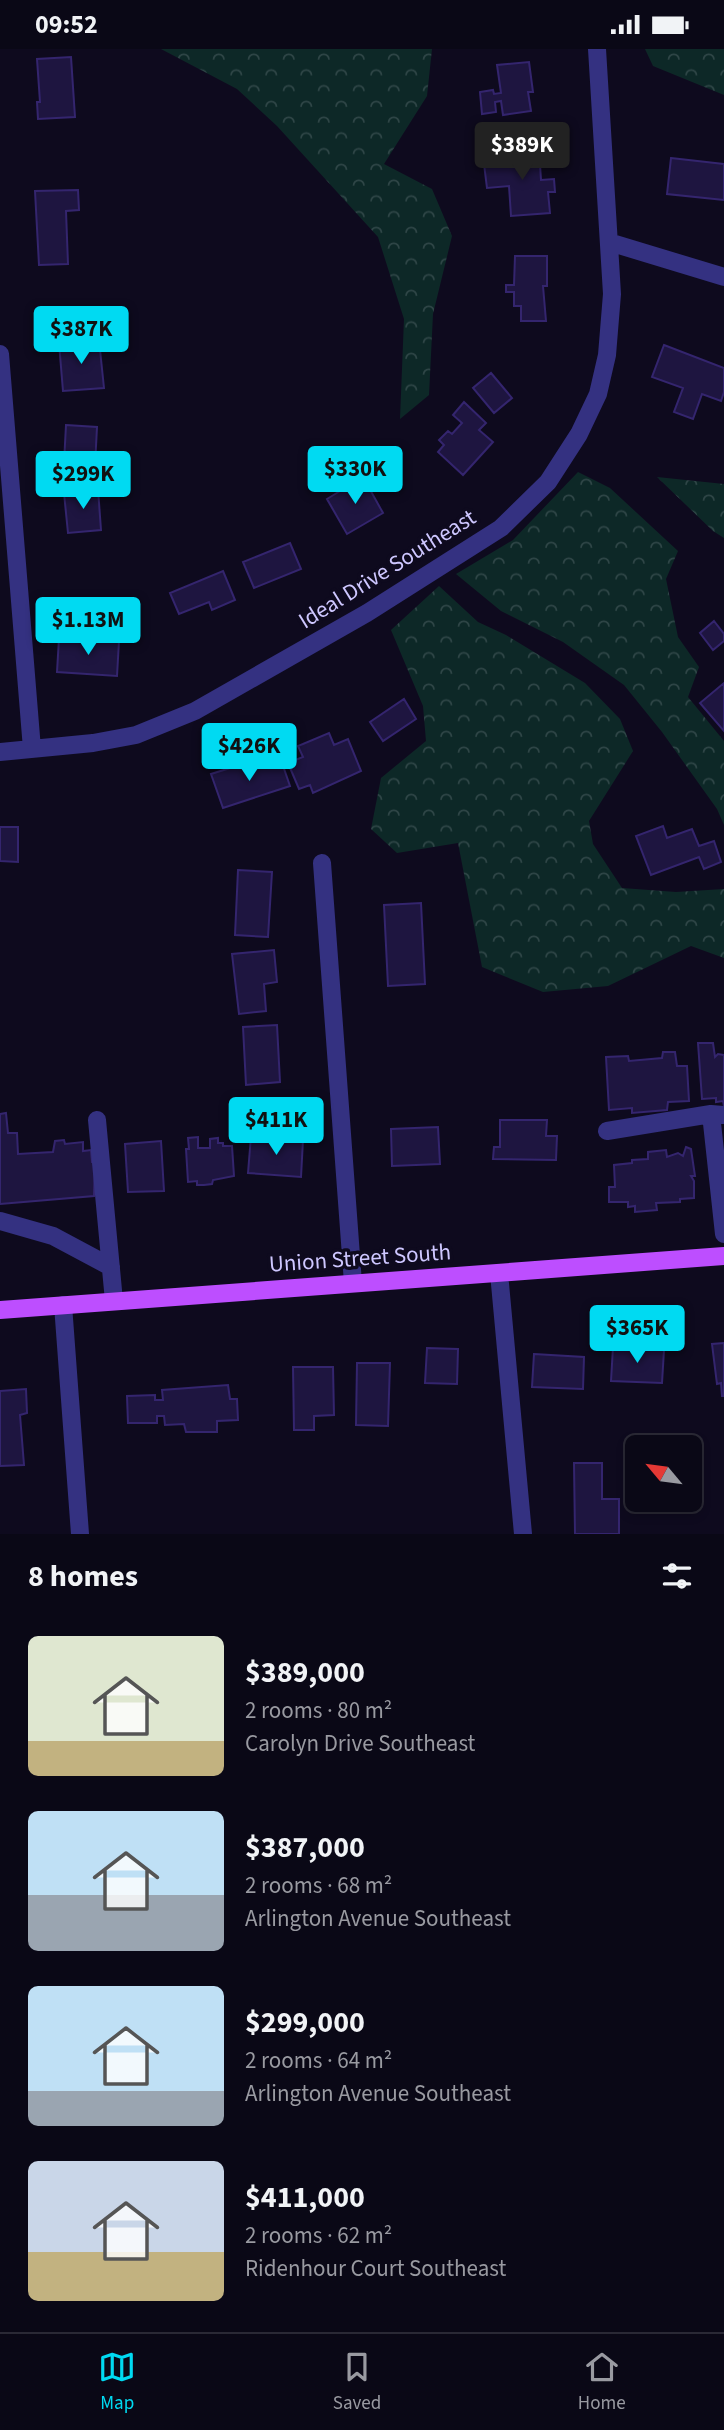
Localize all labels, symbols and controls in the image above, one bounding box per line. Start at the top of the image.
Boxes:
text: 09:52 [35,6,98,43]
pin: $389K [473,123,571,182]
text: $389K [491,128,553,161]
pin: $387K [32,307,130,366]
text: $387K [50,312,112,345]
pin: $330K [306,447,404,506]
pin: $299K [34,451,132,511]
text: $330K [324,452,386,485]
text: $299K [52,457,114,490]
street label: Ideal Drive Southeast [292,501,482,637]
pin: $1.13M [31,597,145,657]
text: $1.13M [51,603,125,636]
pin: $426K [200,723,298,783]
text: $426K [218,729,280,762]
pin: $411K [227,1097,325,1157]
text: $411K [245,1103,307,1136]
street label: Union Street South [268,1235,452,1281]
pin: $365K [588,1305,686,1365]
text: $365K [606,1311,668,1344]
north arrow [625,1435,702,1512]
map controls [625,1435,702,1512]
text: 8 homes [28,1555,138,1598]
icon: filters [658,1557,696,1595]
text: $389,000 [245,1651,365,1694]
icon: home [84,1664,168,1748]
text: 2 rooms · 80 m² [245,1694,392,1727]
text: Carolyn Drive Southeast [245,1727,475,1760]
text: $387,000 [245,1826,365,1869]
icon: home [84,1839,168,1923]
text: 2 rooms · 68 m² [245,1869,392,1902]
text: Arlington Avenue Southeast [245,1902,511,1935]
text: $299,000 [245,2001,365,2044]
icon: home [84,2014,168,2098]
text: 2 rooms · 64 m² [245,2044,392,2077]
text: Arlington Avenue Southeast [245,2077,511,2110]
text: $411,000 [245,2176,365,2219]
icon: home [84,2189,168,2273]
text: 2 rooms · 62 m² [245,2219,392,2252]
text: Ridenhour Court Southeast [245,2252,506,2285]
tab: Map [98,2348,136,2417]
tab: Saved [333,2348,381,2417]
tab: Home [578,2348,626,2417]

